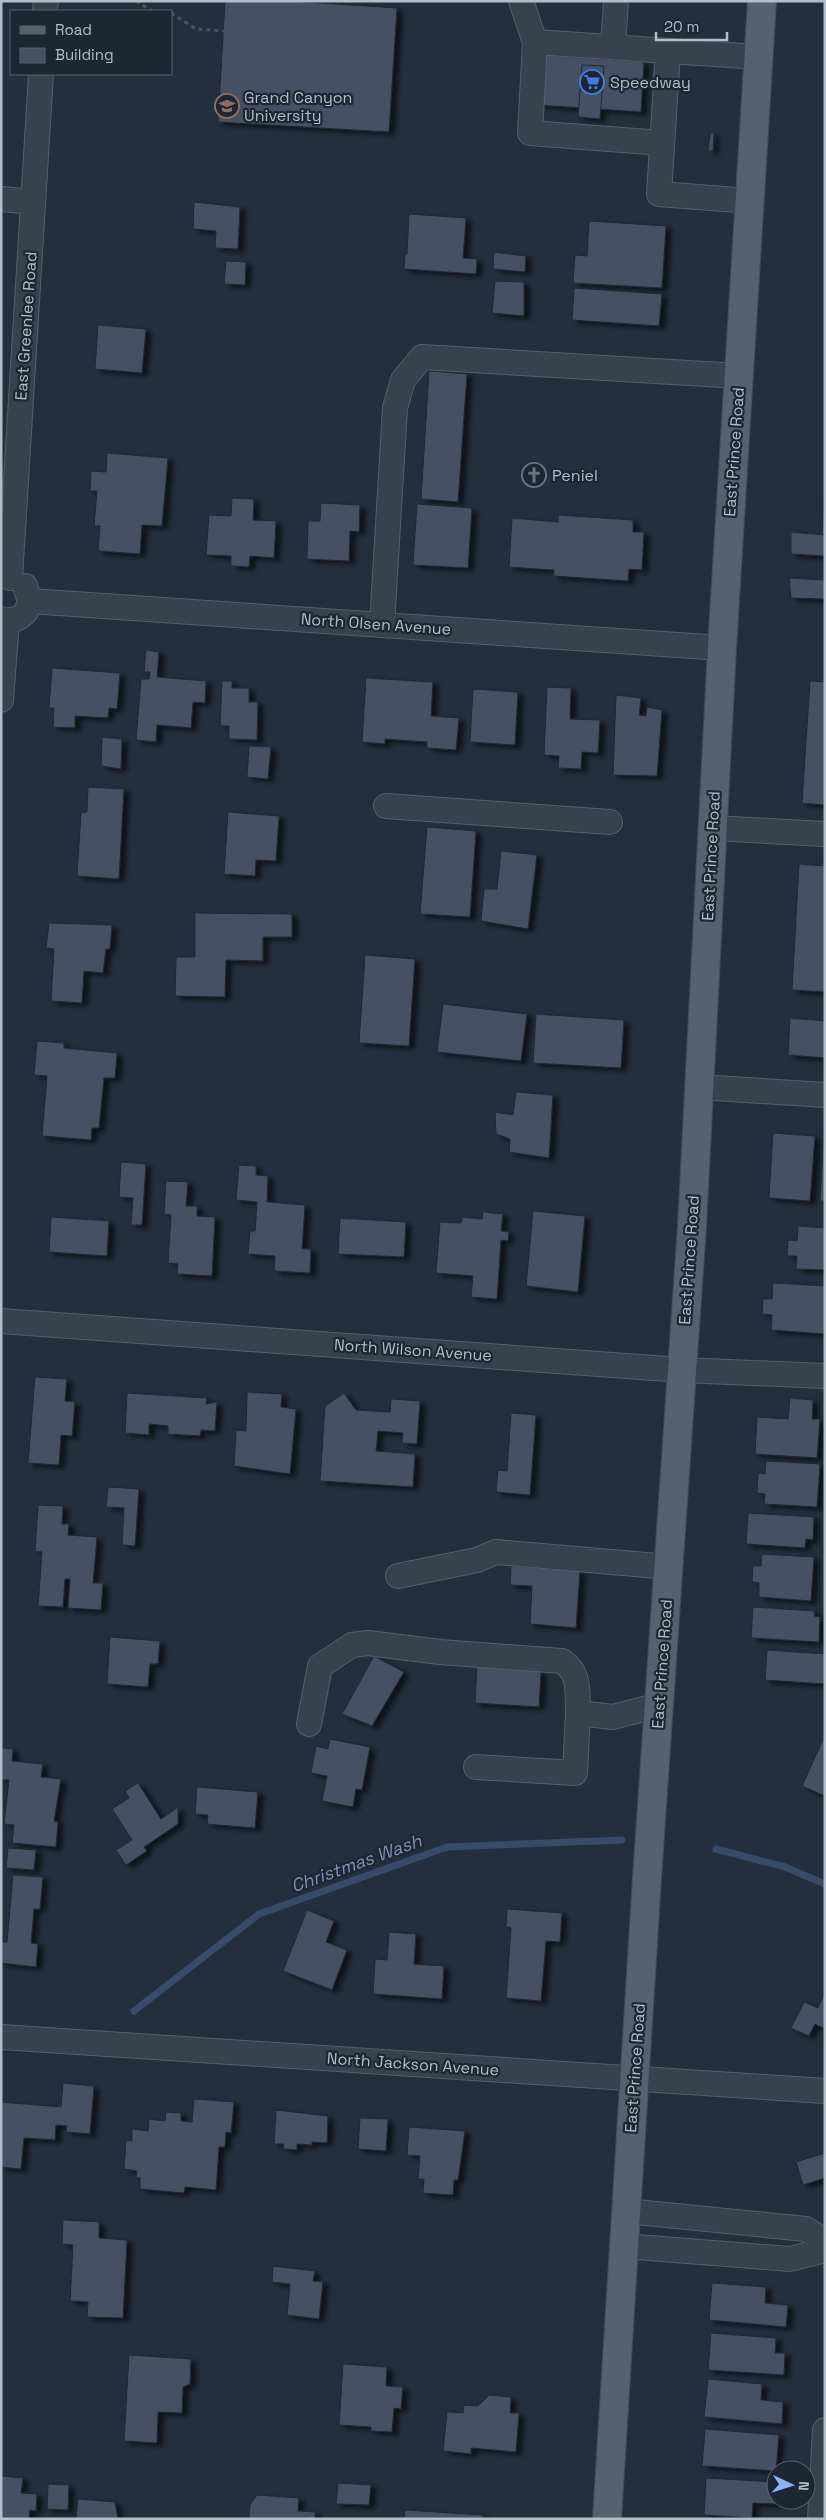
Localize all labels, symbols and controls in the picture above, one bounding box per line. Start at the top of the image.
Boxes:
legend [10,10,172,75]
scale bar [656,10,727,42]
text: 20 m [664,17,699,36]
text: Road [55,20,92,39]
text: Building [55,45,114,64]
supermarket icon: Speedway [579,69,605,95]
place label: Speedway [610,72,691,93]
place label: Grand Canyon University [244,87,352,126]
school or university icon: Grand Canyon University [214,93,240,119]
street label: East Greenlee Road [10,251,42,401]
street label: East Prince Road [719,387,749,517]
church icon: Peniel [521,462,547,488]
place label: Peniel [552,465,598,486]
street label: North Olsen Avenue [300,608,452,640]
street label: East Prince Road [697,791,725,921]
street label: East Prince Road [674,1195,704,1325]
street label: North Wilson Avenue [333,1334,493,1366]
street label: East Prince Road [647,1599,677,1729]
water label: Christmas Wash [287,1828,425,1897]
street label: East Prince Road [620,2003,650,2133]
street label: North Jackson Avenue [326,2048,500,2080]
north arrow [766,2460,816,2510]
text: N [795,2481,813,2491]

